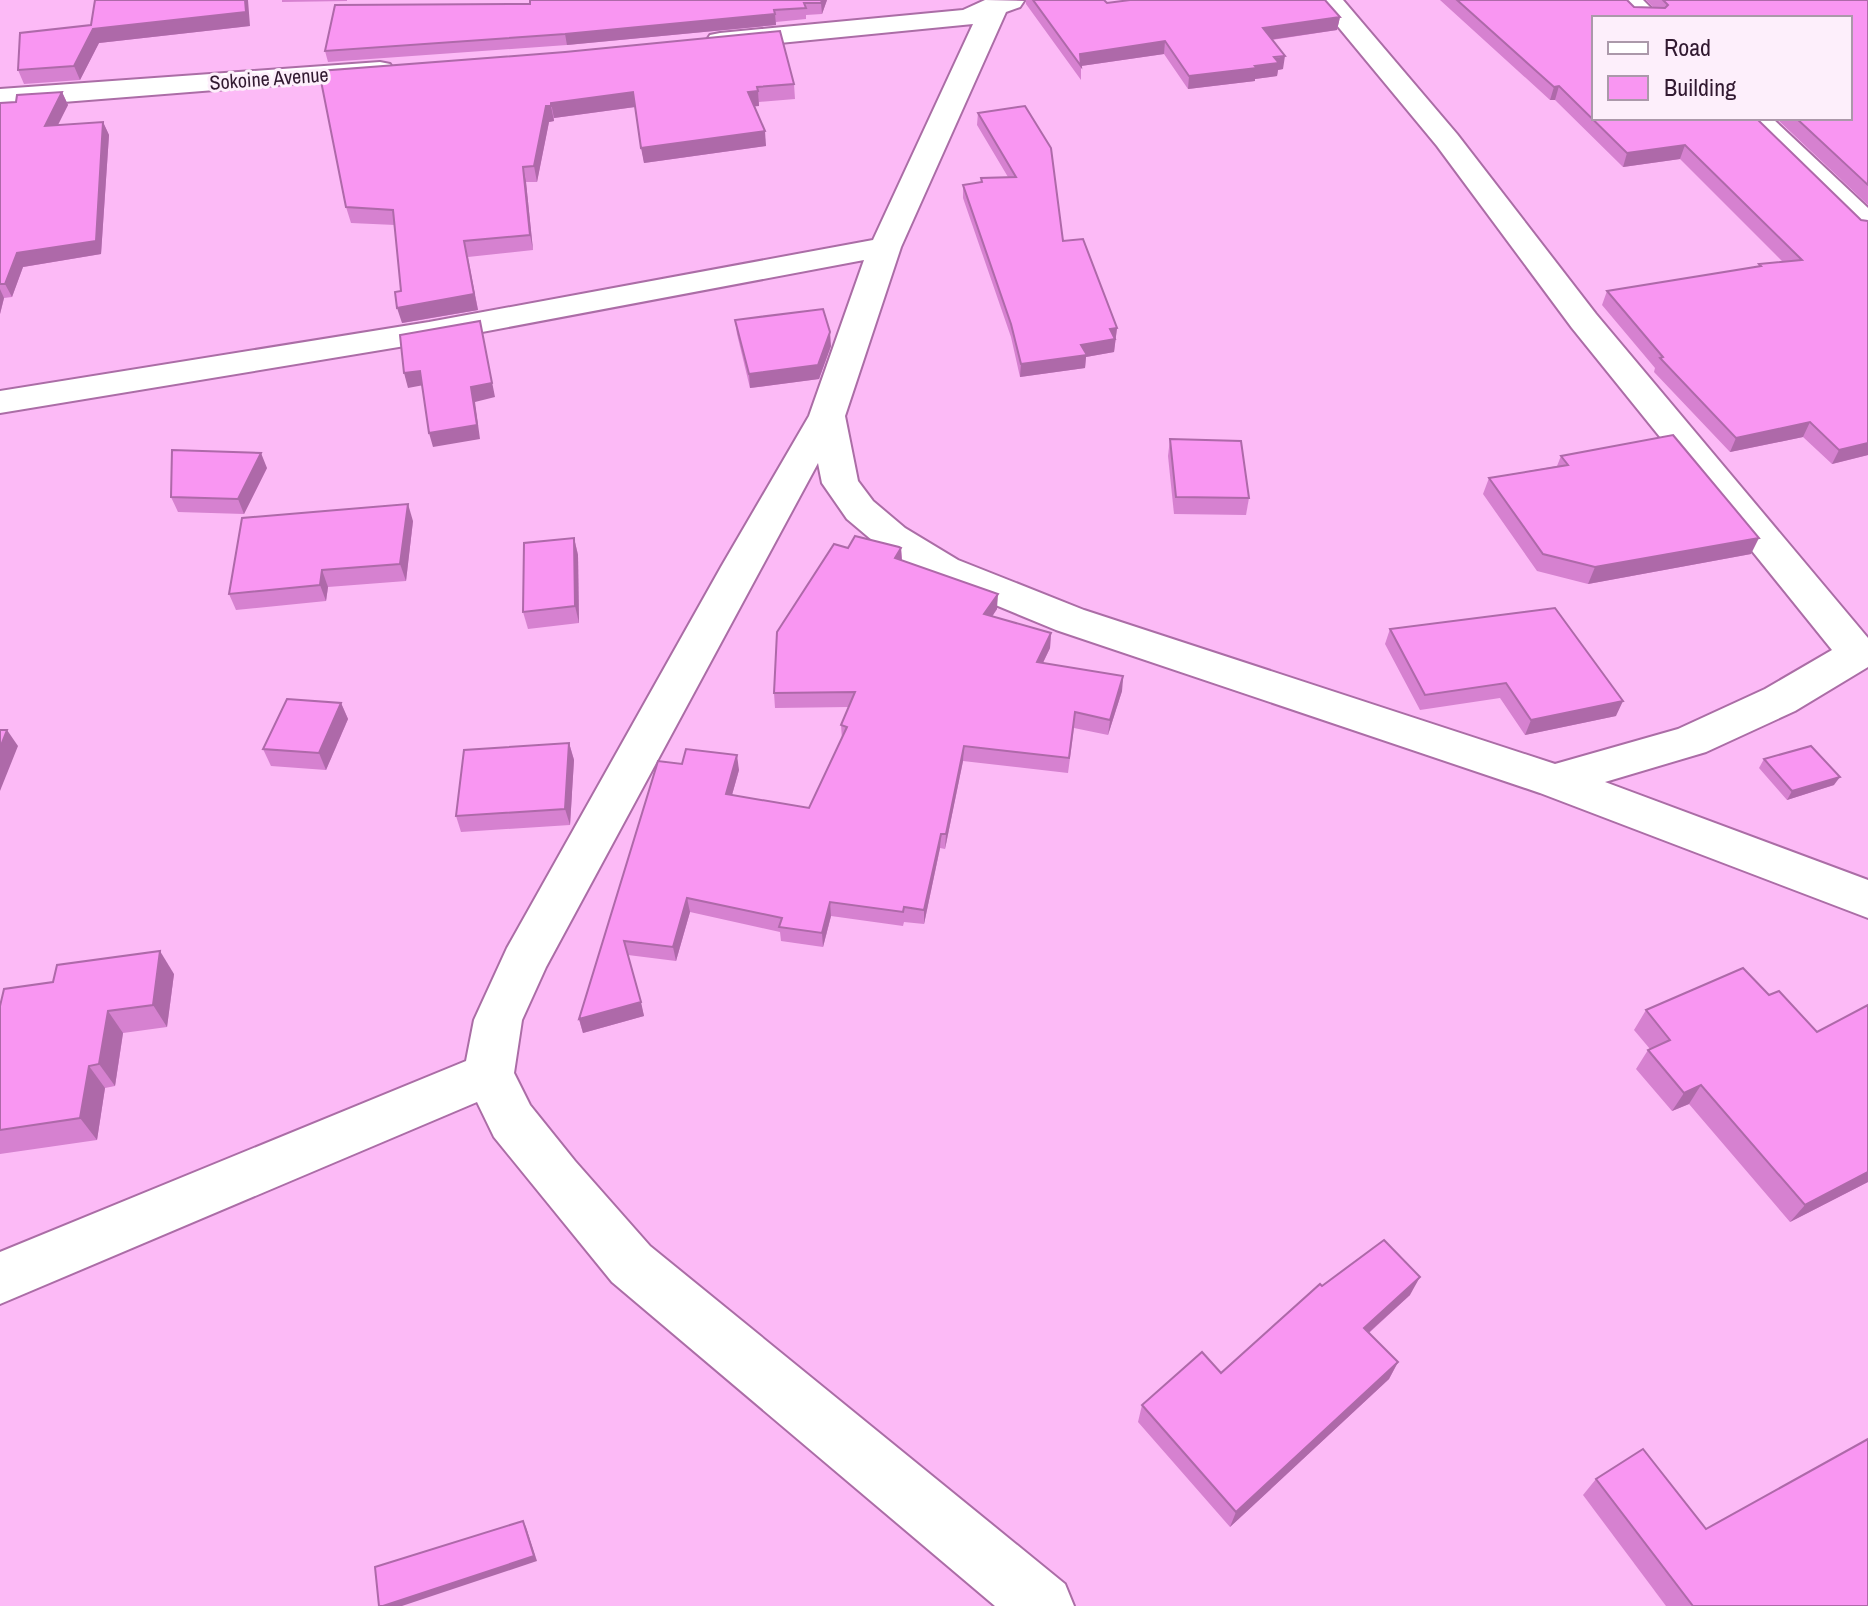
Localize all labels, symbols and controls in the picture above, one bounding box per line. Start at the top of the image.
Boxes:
legend [1592,16,1852,120]
text: Road [1664,31,1711,63]
street label: Sokoine Avenue [209,60,329,96]
text: Building [1664,71,1736,103]

